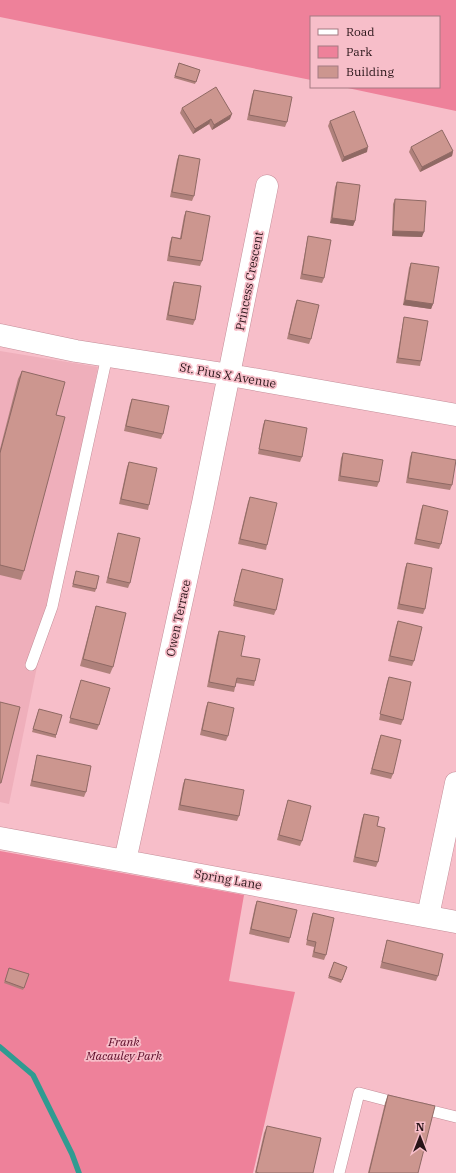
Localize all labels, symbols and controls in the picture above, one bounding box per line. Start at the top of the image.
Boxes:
legend [310,16,440,88]
text: Road [346,24,375,39]
text: Park [346,44,372,59]
text: Building [346,64,394,79]
street label: Princess Crescent [232,230,266,332]
street label: St. Pius X Avenue [179,359,277,391]
street label: Owen Terrace [163,578,193,658]
street label: Spring Lane [193,866,263,892]
park label: Frank Macauley Park [85,1034,163,1063]
north arrow [400,1117,440,1157]
text: N [416,1120,425,1134]

